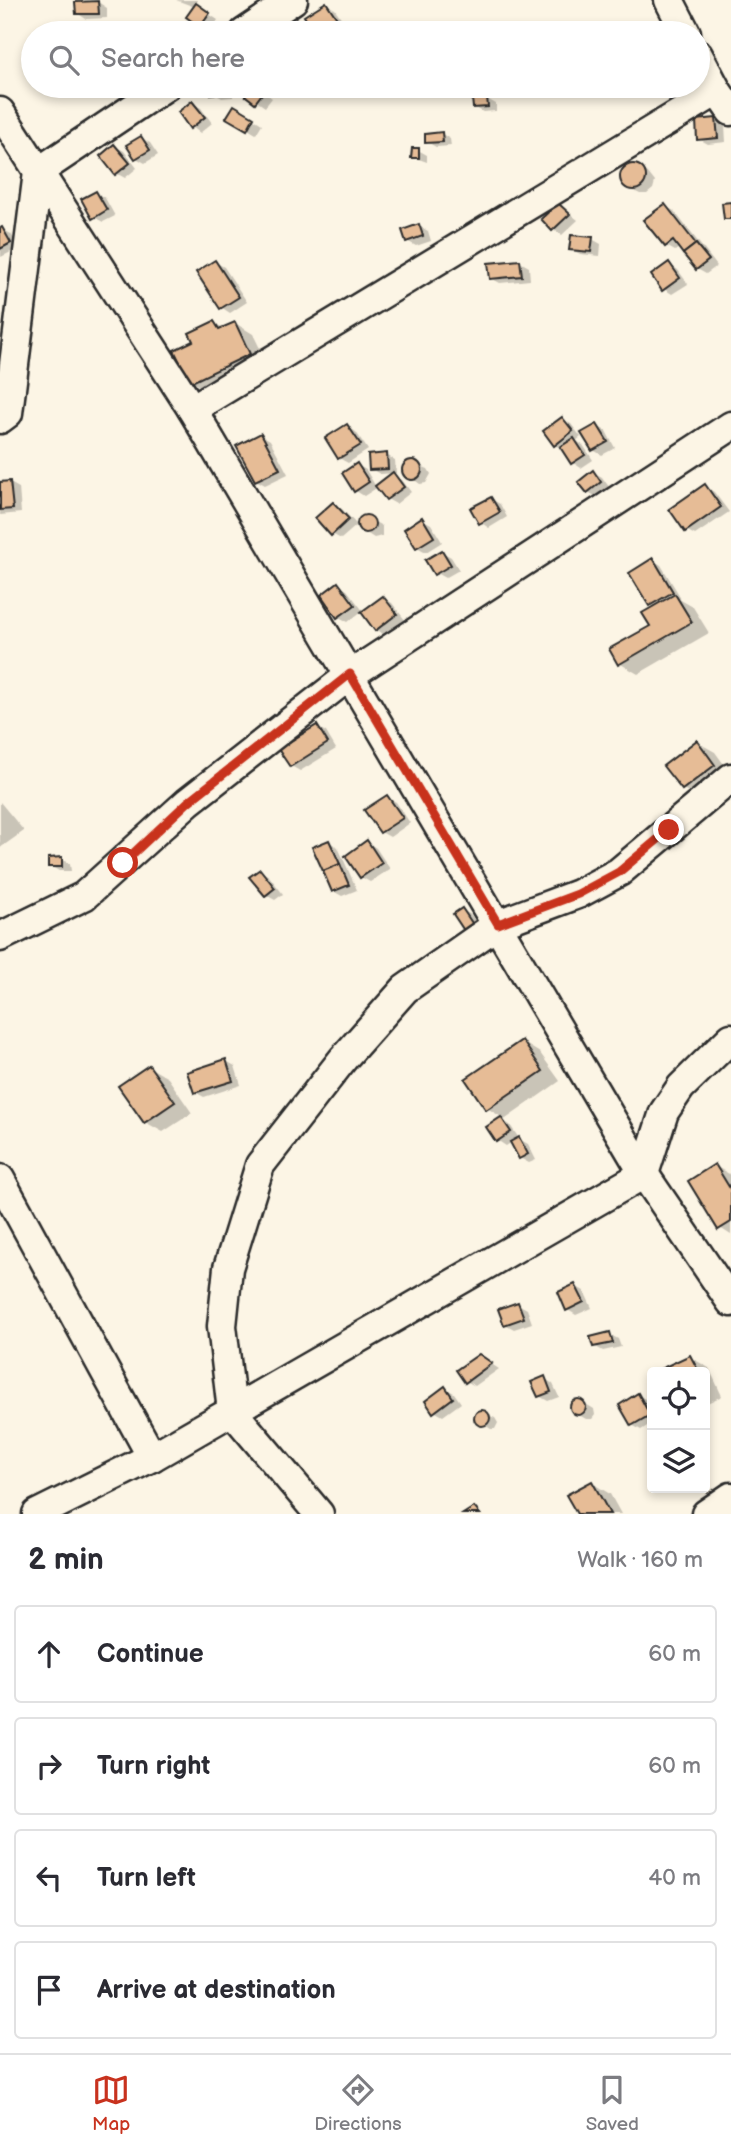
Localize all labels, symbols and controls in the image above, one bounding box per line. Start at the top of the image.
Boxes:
search box [21,21,710,98]
icon: search [45,41,83,79]
text: Search here [101,44,245,75]
route end [653,814,684,845]
route start [107,847,138,878]
map controls [647,1367,710,1493]
button: locate [647,1367,710,1430]
button: layers [647,1430,710,1493]
text: 2 min [28,1542,104,1578]
text: Walk · 160 m [577,1546,703,1574]
icon: ahead [30,1635,68,1673]
text: Continue [97,1639,204,1670]
text: 60 m [648,1640,701,1668]
icon: right [30,1747,68,1785]
text: Turn right [97,1751,210,1782]
text: 60 m [648,1752,701,1780]
icon: left [30,1859,68,1897]
text: Turn left [97,1863,196,1894]
text: 40 m [648,1864,701,1892]
icon: arrive [30,1971,68,2009]
text: Arrive at destination [97,1975,336,2006]
tab: Map [92,2071,130,2136]
tab: Directions [314,2071,402,2136]
tab: Saved [586,2071,639,2136]

